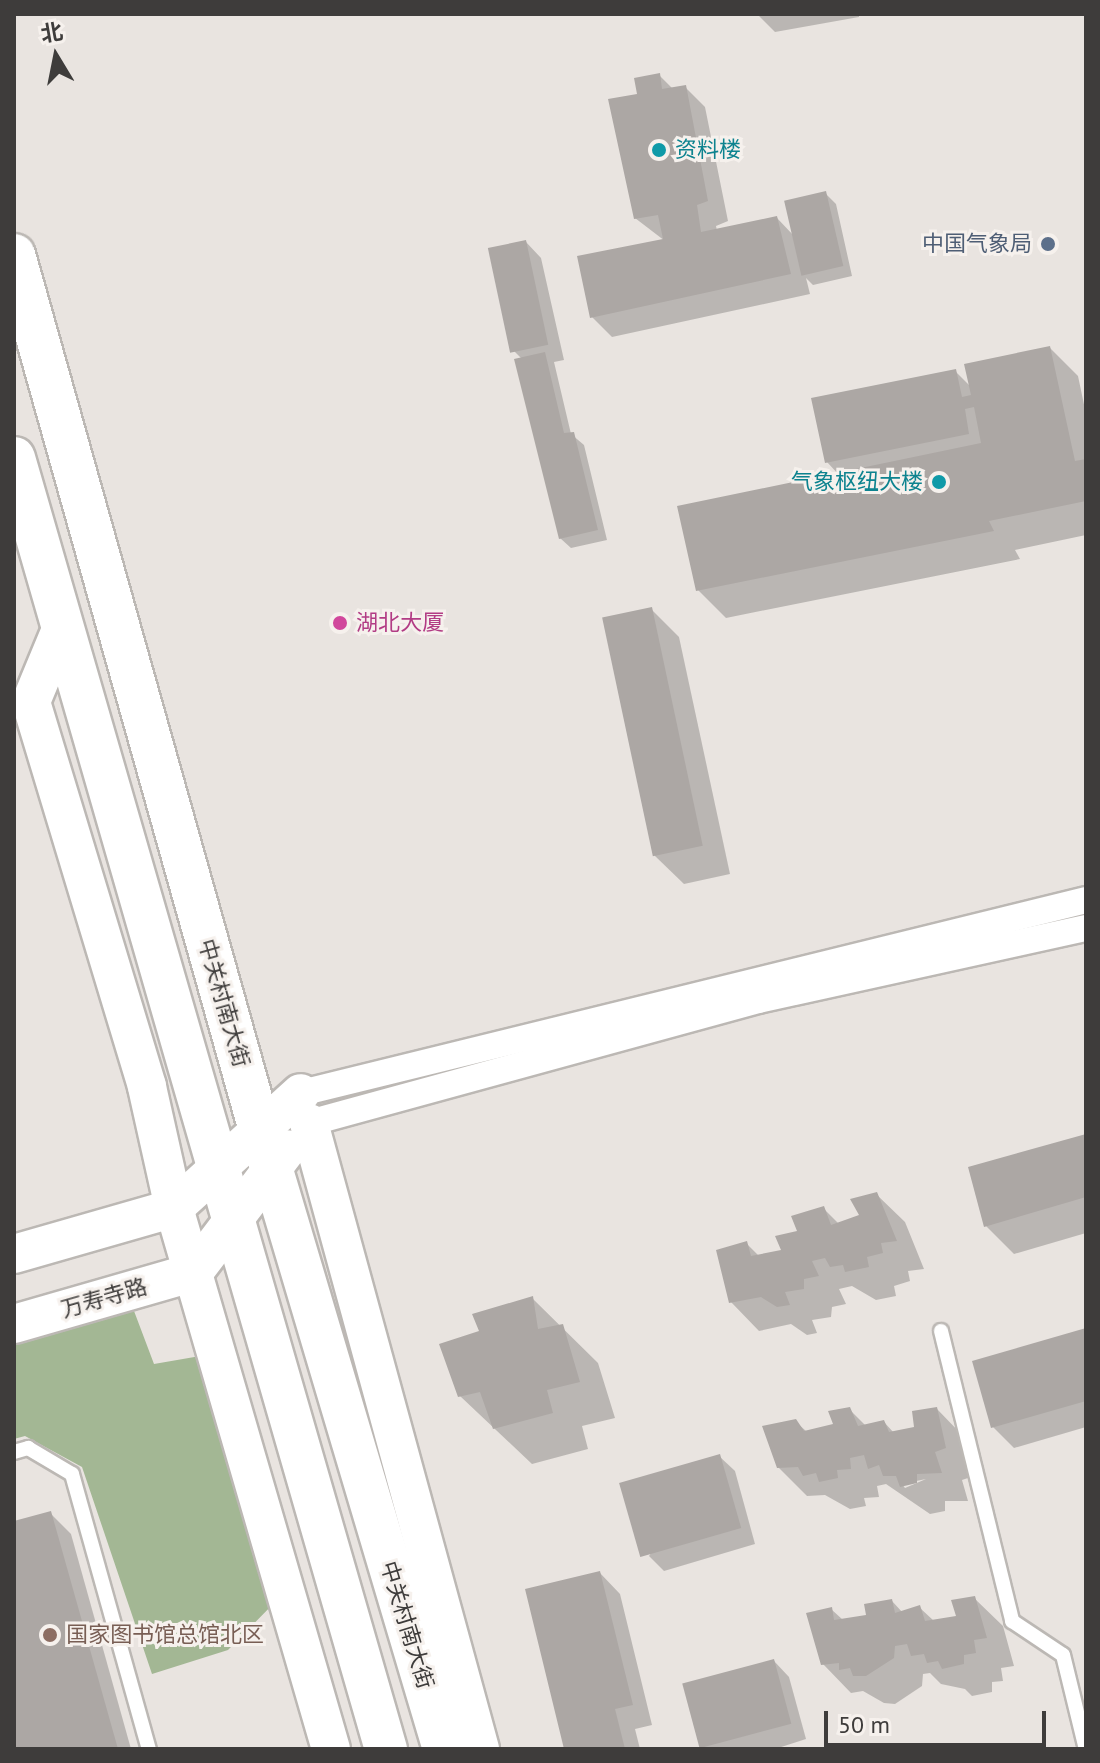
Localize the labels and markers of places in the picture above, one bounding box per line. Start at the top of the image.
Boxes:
place label: 资料楼 [675,137,741,163]
marker: 资料楼 [650,141,668,159]
place label: 中国气象局 [922,231,1032,257]
marker: 中国气象局 [1039,235,1057,253]
place label: 气象枢纽大楼 [791,469,923,495]
marker: 气象枢纽大楼 [930,473,948,491]
place label: 湖北大厦 [356,610,444,636]
marker: 湖北大厦 [331,614,349,632]
place label: 国家图书馆总馆北区 [66,1622,264,1648]
marker: 国家图书馆总馆北区 [41,1626,59,1644]

